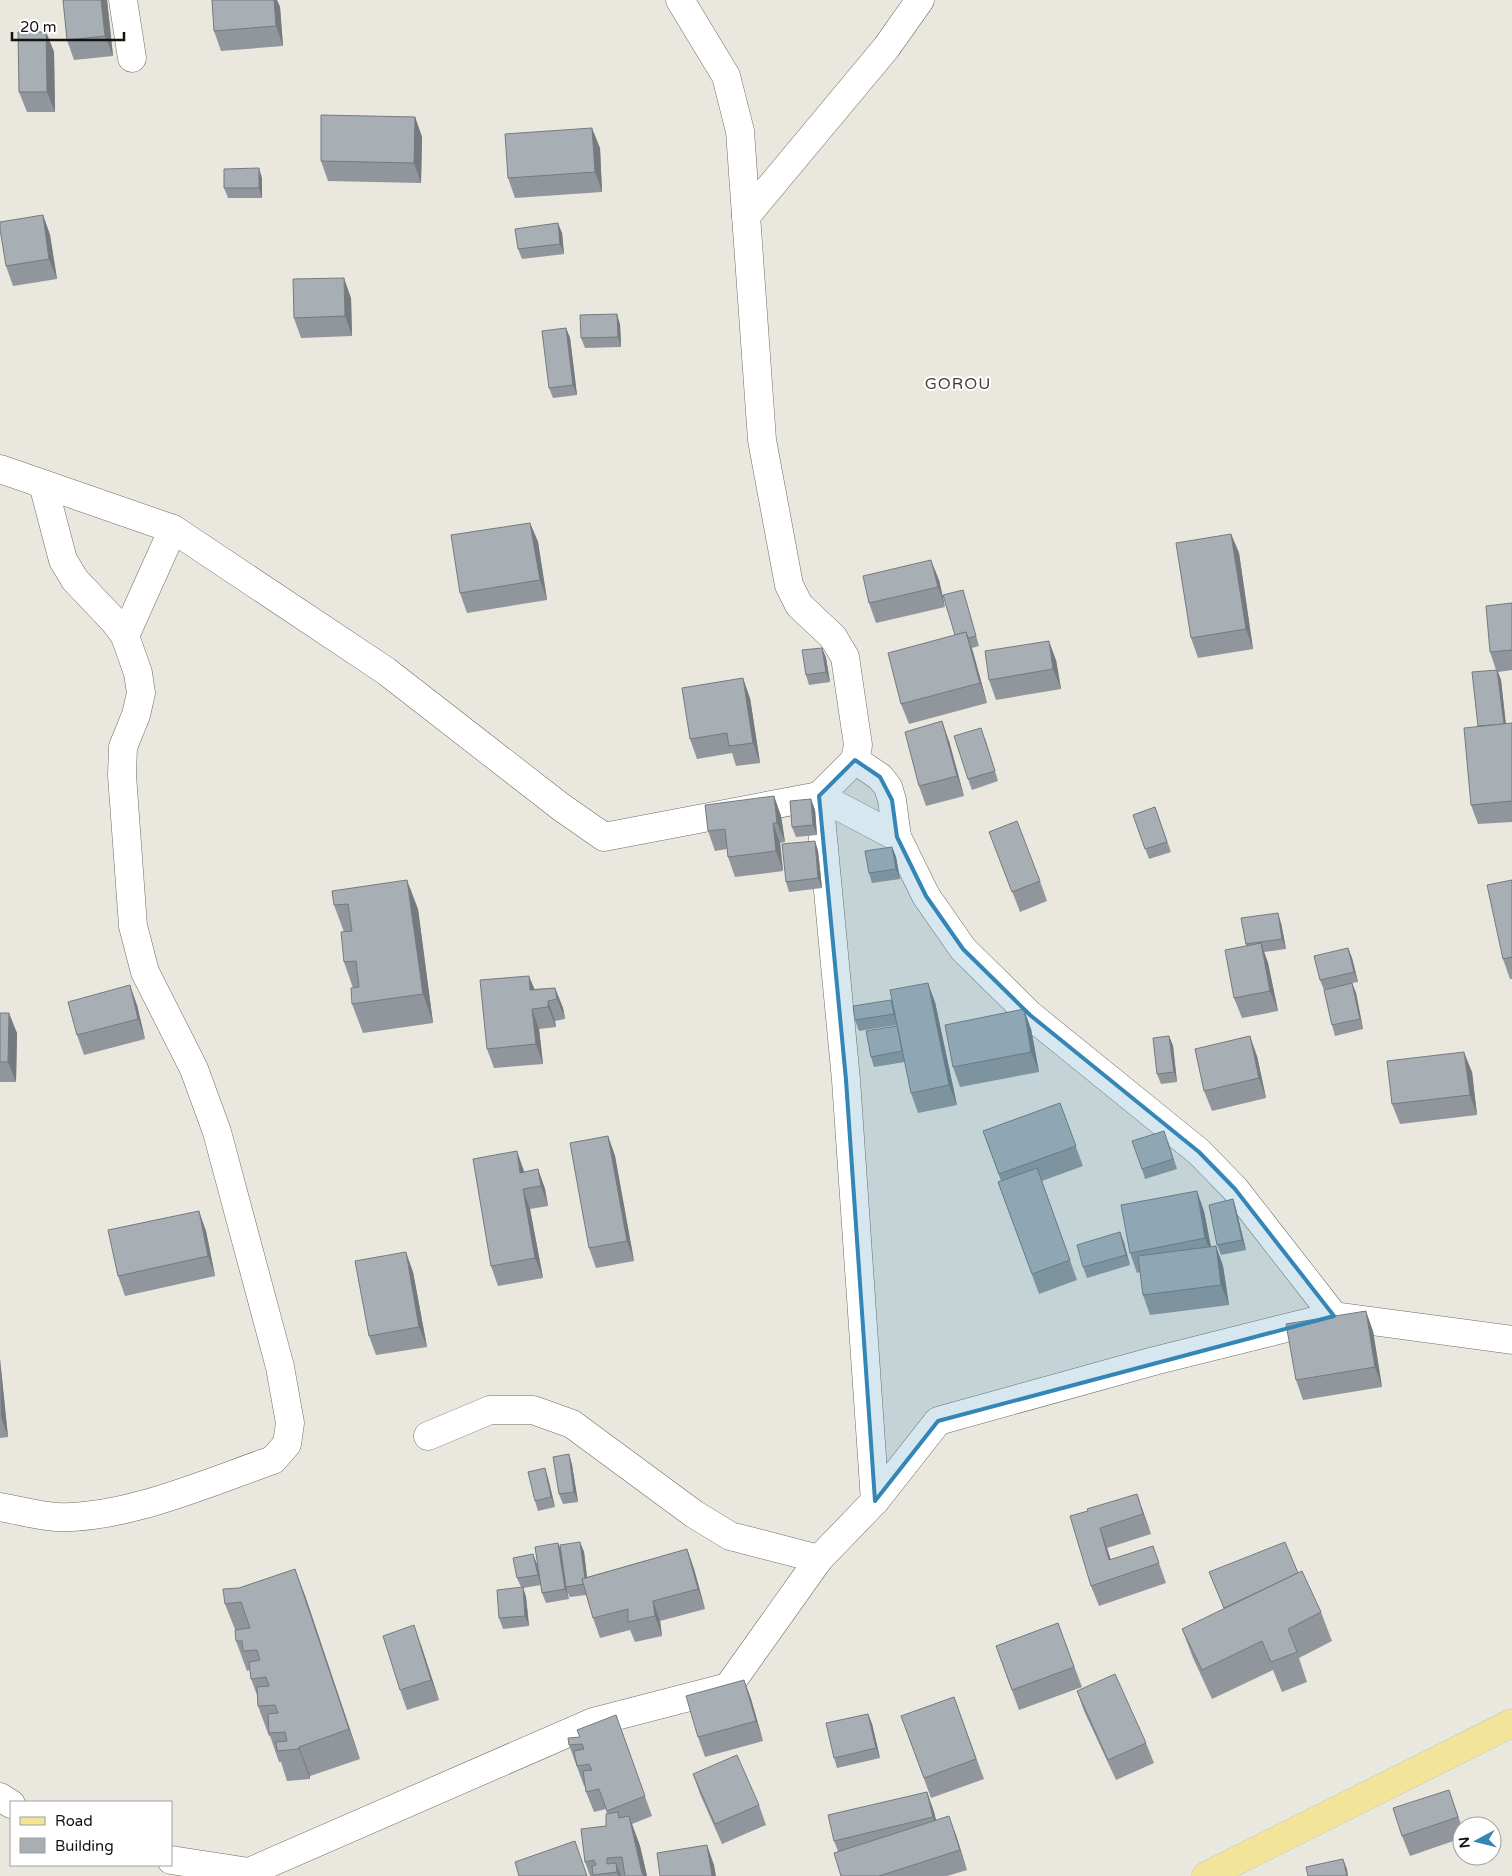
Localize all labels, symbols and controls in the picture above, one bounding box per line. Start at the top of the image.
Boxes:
scale bar [12,10,125,42]
text: 20 m [20,18,57,36]
district label: GOROU [925,374,991,394]
legend [10,1801,172,1866]
text: Road [55,1812,93,1830]
north arrow [1452,1816,1502,1866]
text: N [1455,1836,1474,1849]
text: Building [55,1837,114,1855]

